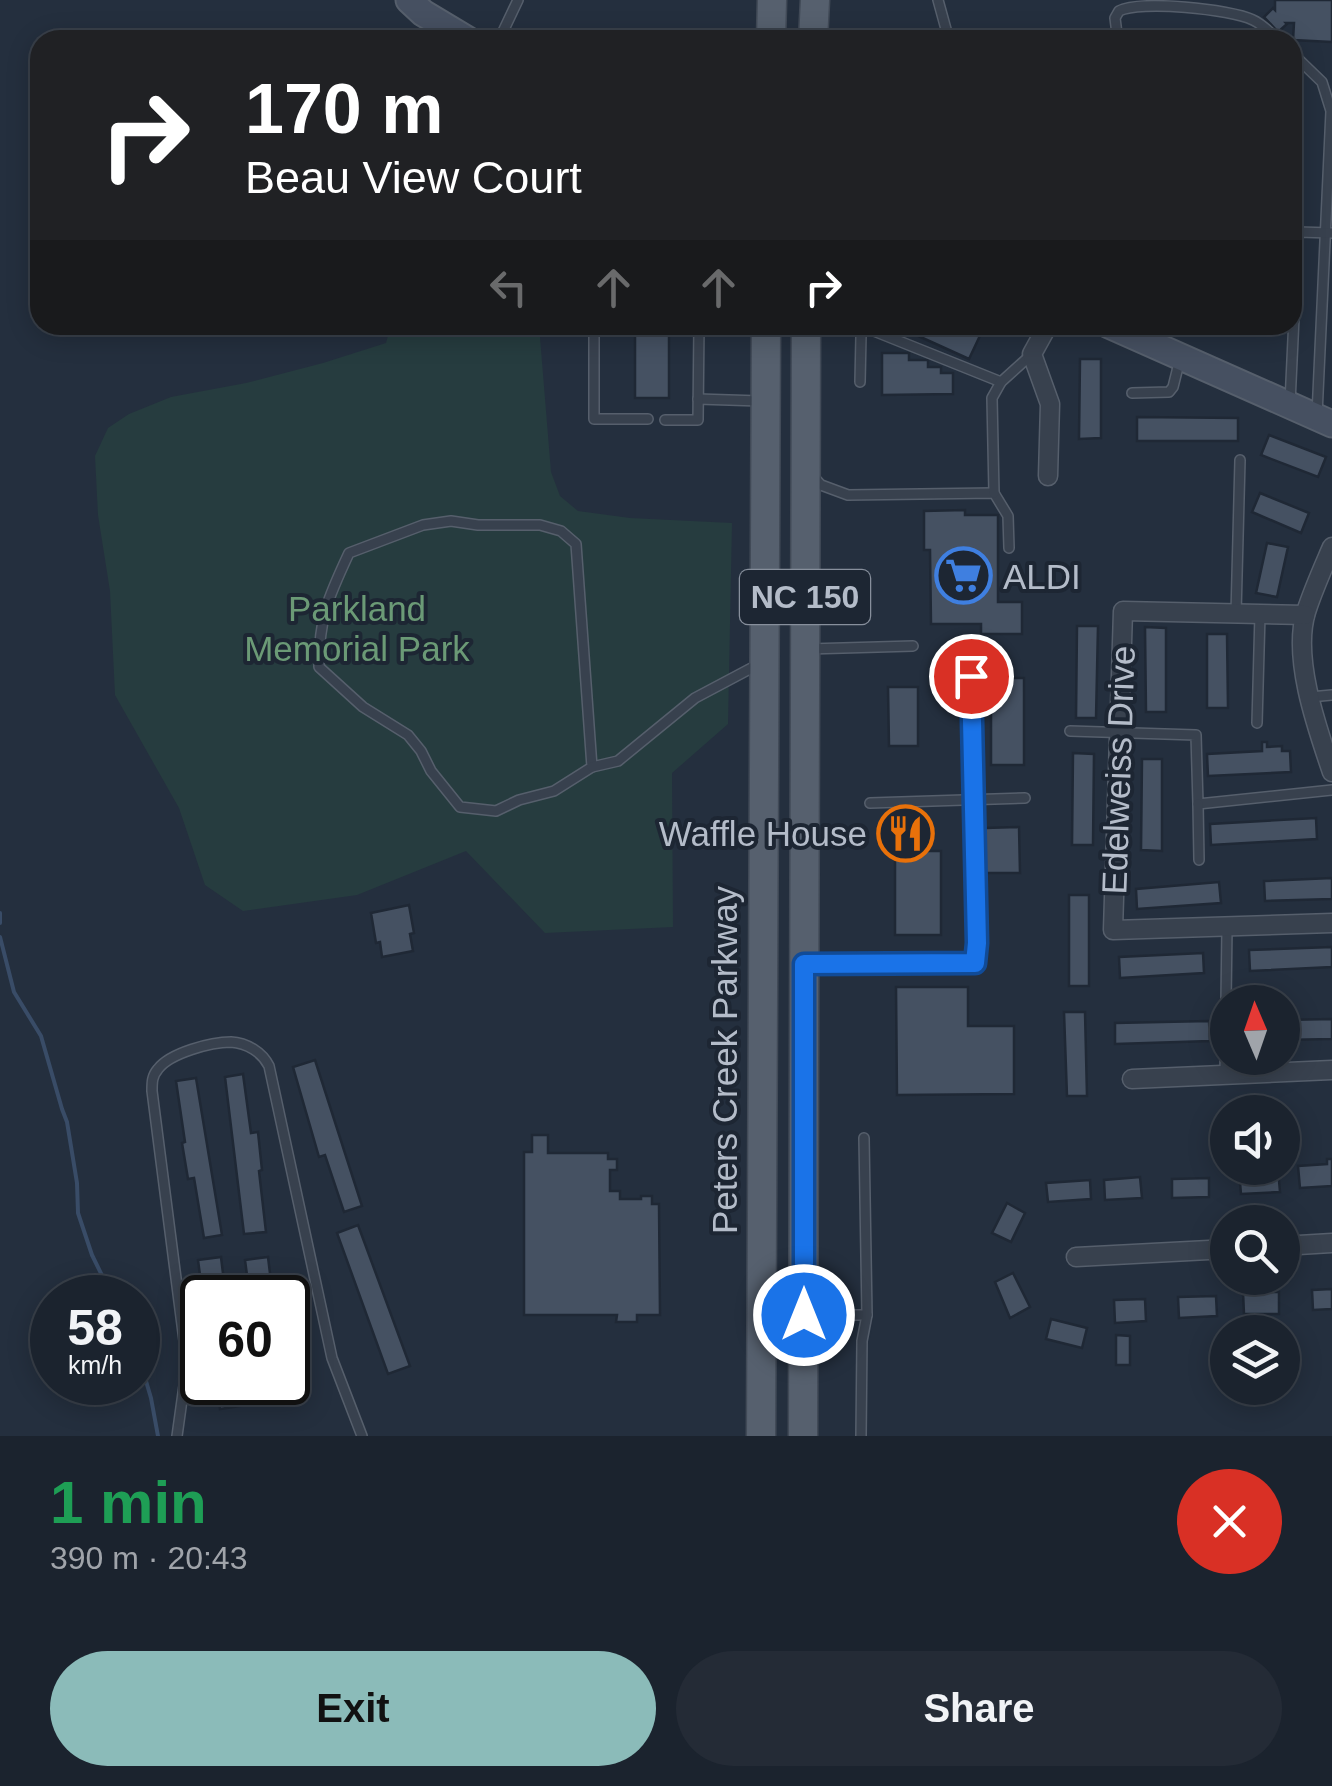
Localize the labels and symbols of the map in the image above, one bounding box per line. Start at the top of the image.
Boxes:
supermarket icon: ALDI [934,546,994,606]
place label: ALDI [1003,557,1081,596]
road number: NC 150 [740,570,870,624]
park label: Parkland Memorial Park [244,589,470,668]
pin [929,634,1014,719]
street label: Edelweiss Drive [1094,645,1142,895]
restaurant icon: Waffle House [876,803,936,863]
place label: Waffle House [659,814,867,853]
street label: Peters Creek Parkway [705,885,744,1234]
north arrow [1210,985,1300,1075]
position arrow [752,1263,856,1367]
speed limit sign: 60 [180,1275,310,1405]

